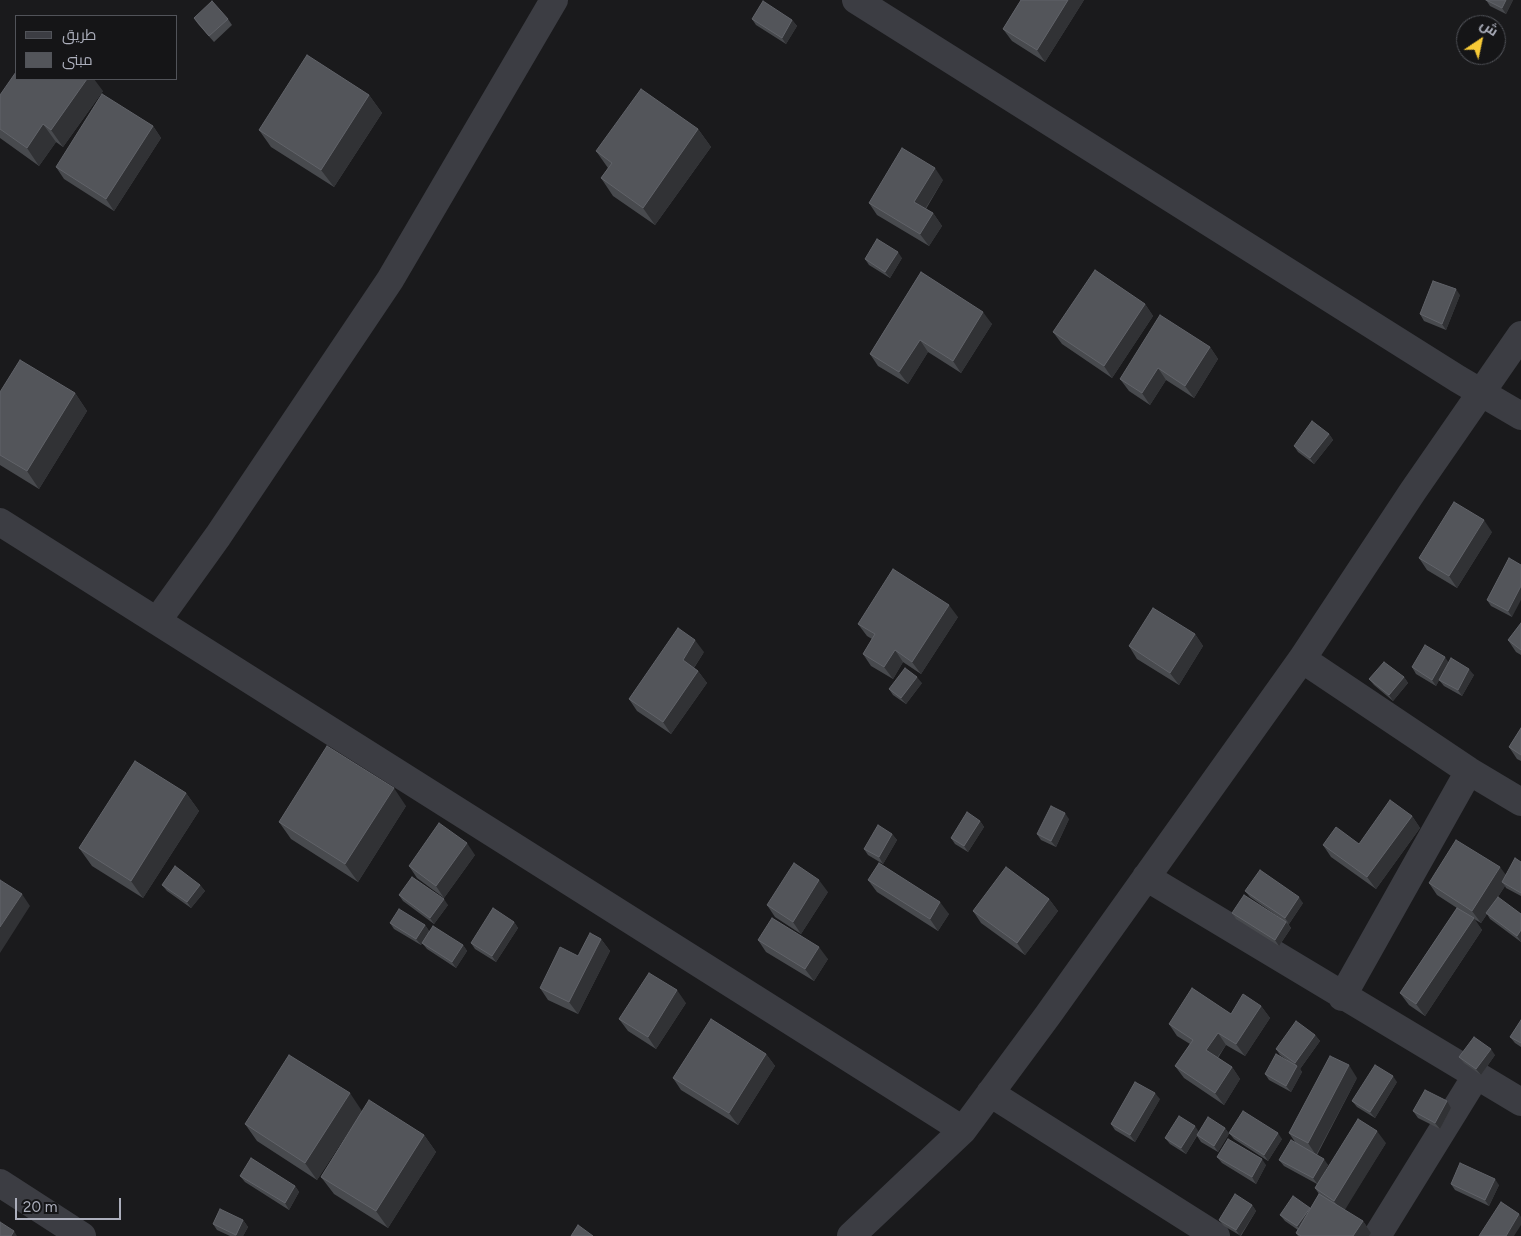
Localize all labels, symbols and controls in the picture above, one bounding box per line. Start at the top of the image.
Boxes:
legend [15,15,178,80]
north arrow [1456,15,1506,65]
text: ش [1477,16,1501,40]
text: طريق [62,26,96,44]
text: مبنى [62,51,93,69]
scale bar [18,1188,124,1220]
text: 20 m [23,1198,57,1216]

